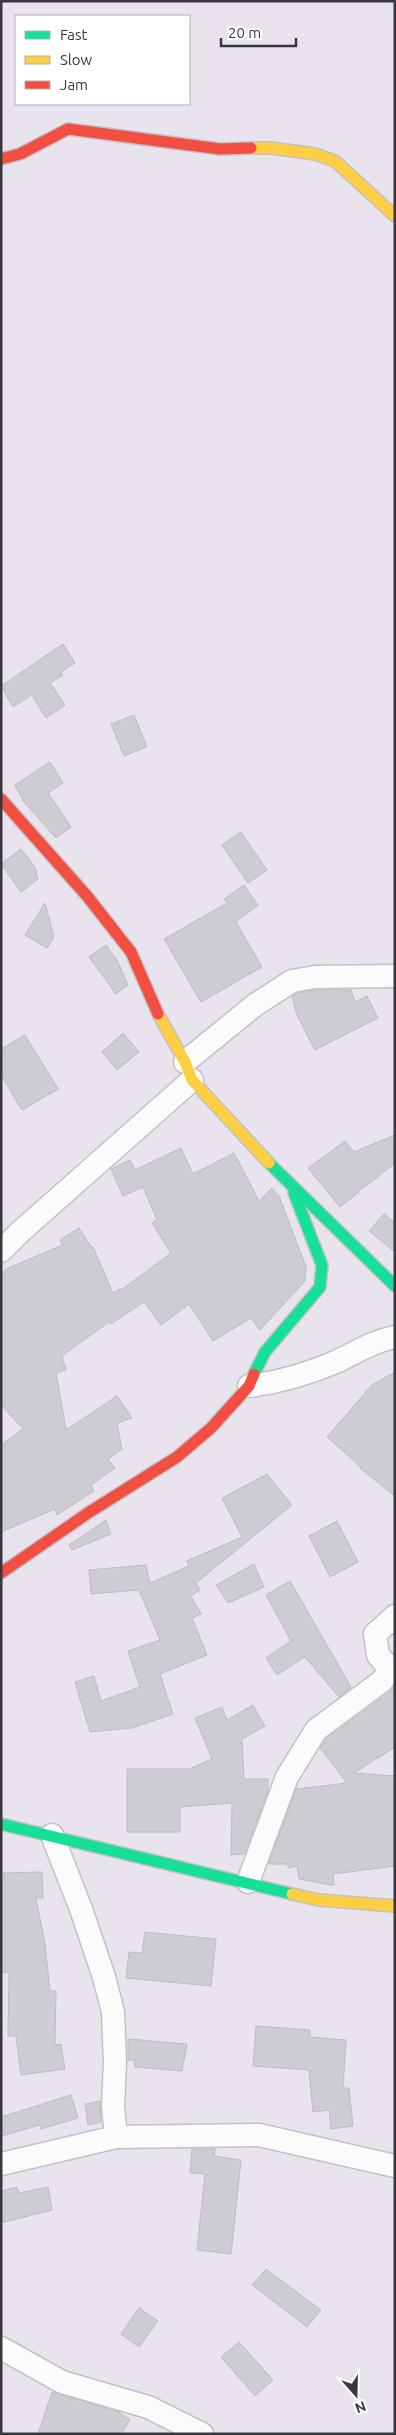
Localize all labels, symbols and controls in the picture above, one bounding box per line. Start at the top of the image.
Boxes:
legend [15,15,190,105]
scale bar [221,15,296,47]
text: 20 m [228,24,261,41]
text: Fast [60,26,88,43]
text: Slow [60,51,93,68]
text: Jam [60,76,88,93]
north arrow [331,2370,381,2420]
text: N [353,2398,368,2417]

